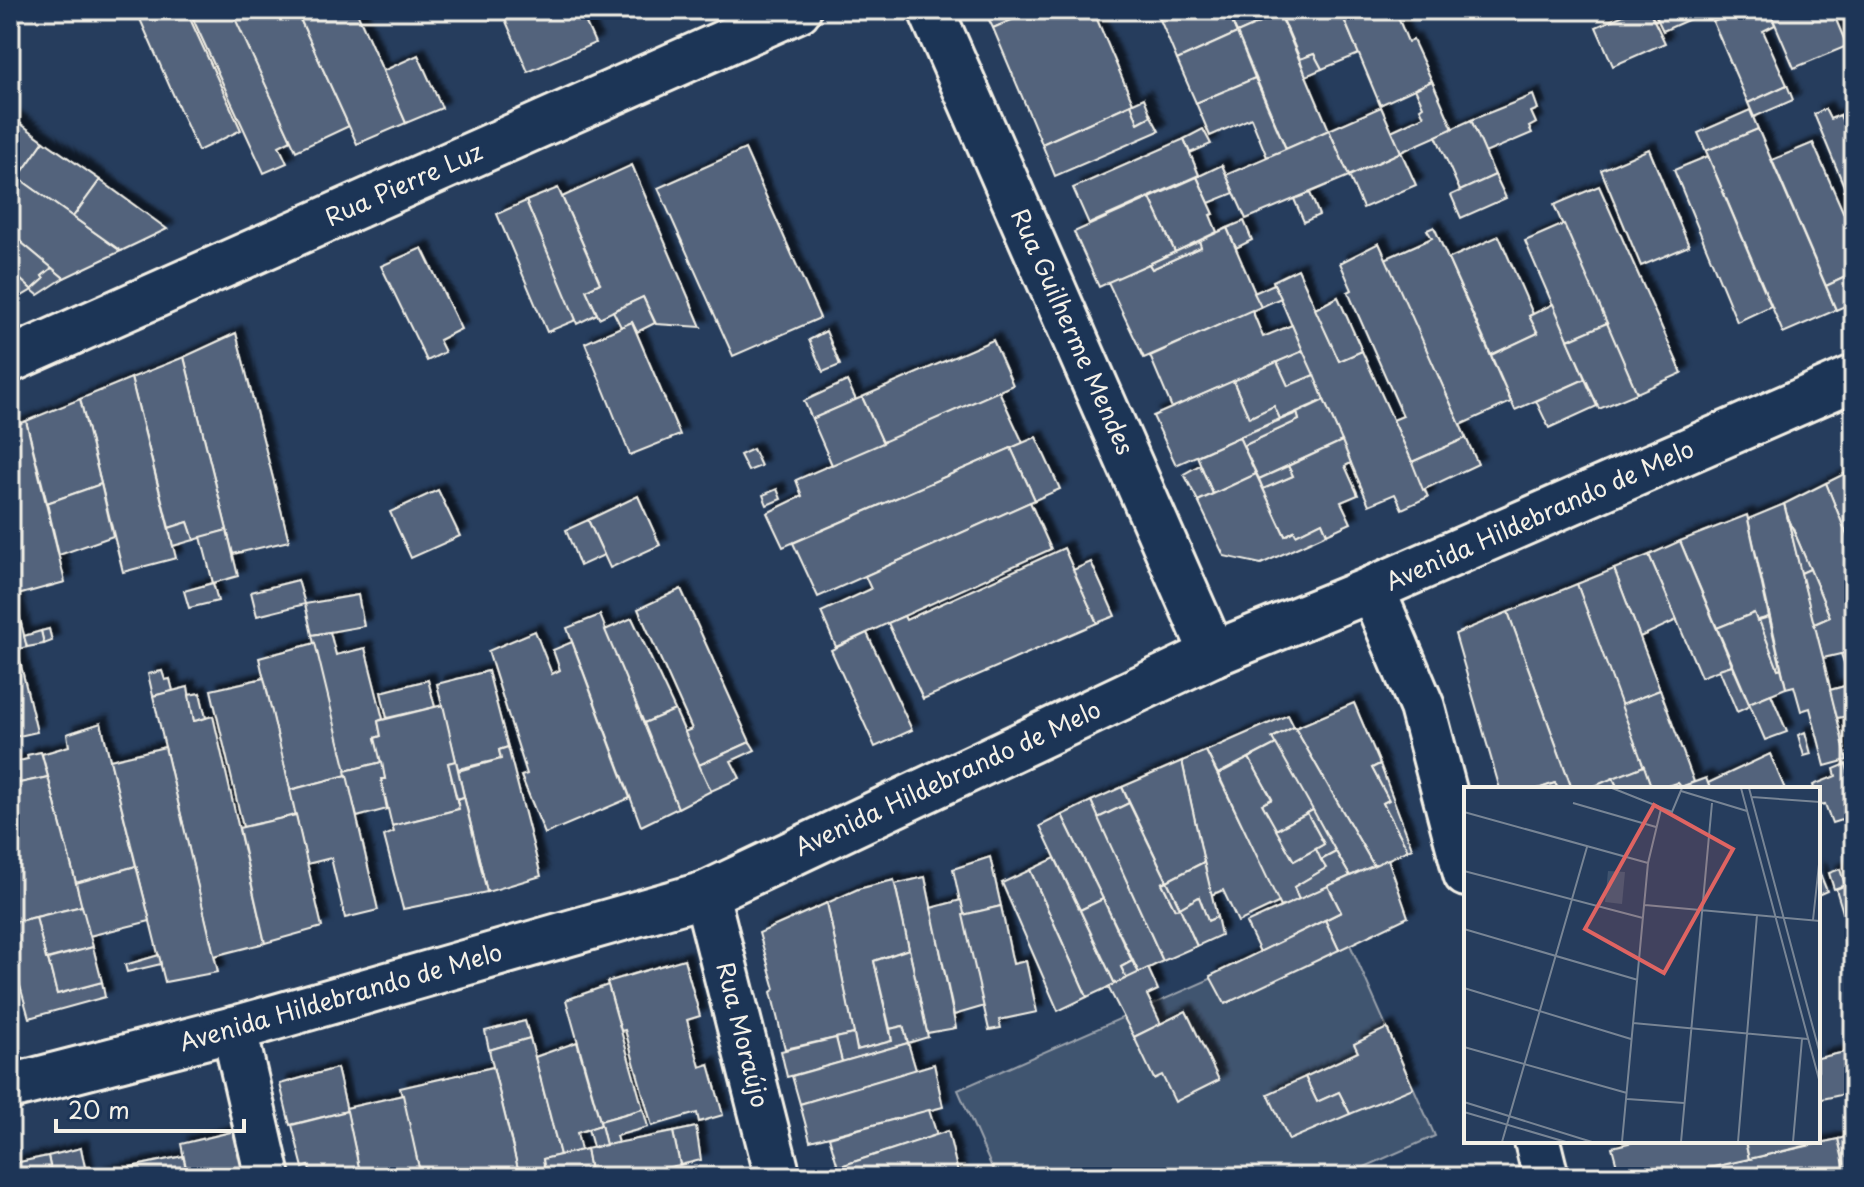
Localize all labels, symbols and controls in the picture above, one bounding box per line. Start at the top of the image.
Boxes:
street label: Rua Pierre Luz [319,132,488,234]
street label: Rua Guilherme Mendes [1003,202,1144,460]
street label: Avenida Hildebrando de Melo [1379,430,1699,599]
street label: Avenida Hildebrando de Melo [788,690,1106,864]
inset map [1464,787,1820,1143]
street label: Avenida Hildebrando de Melo [175,933,506,1059]
street label: Rua Moraújo [708,958,779,1111]
scale bar [56,1083,244,1133]
text: 20 m [68,1091,130,1127]

